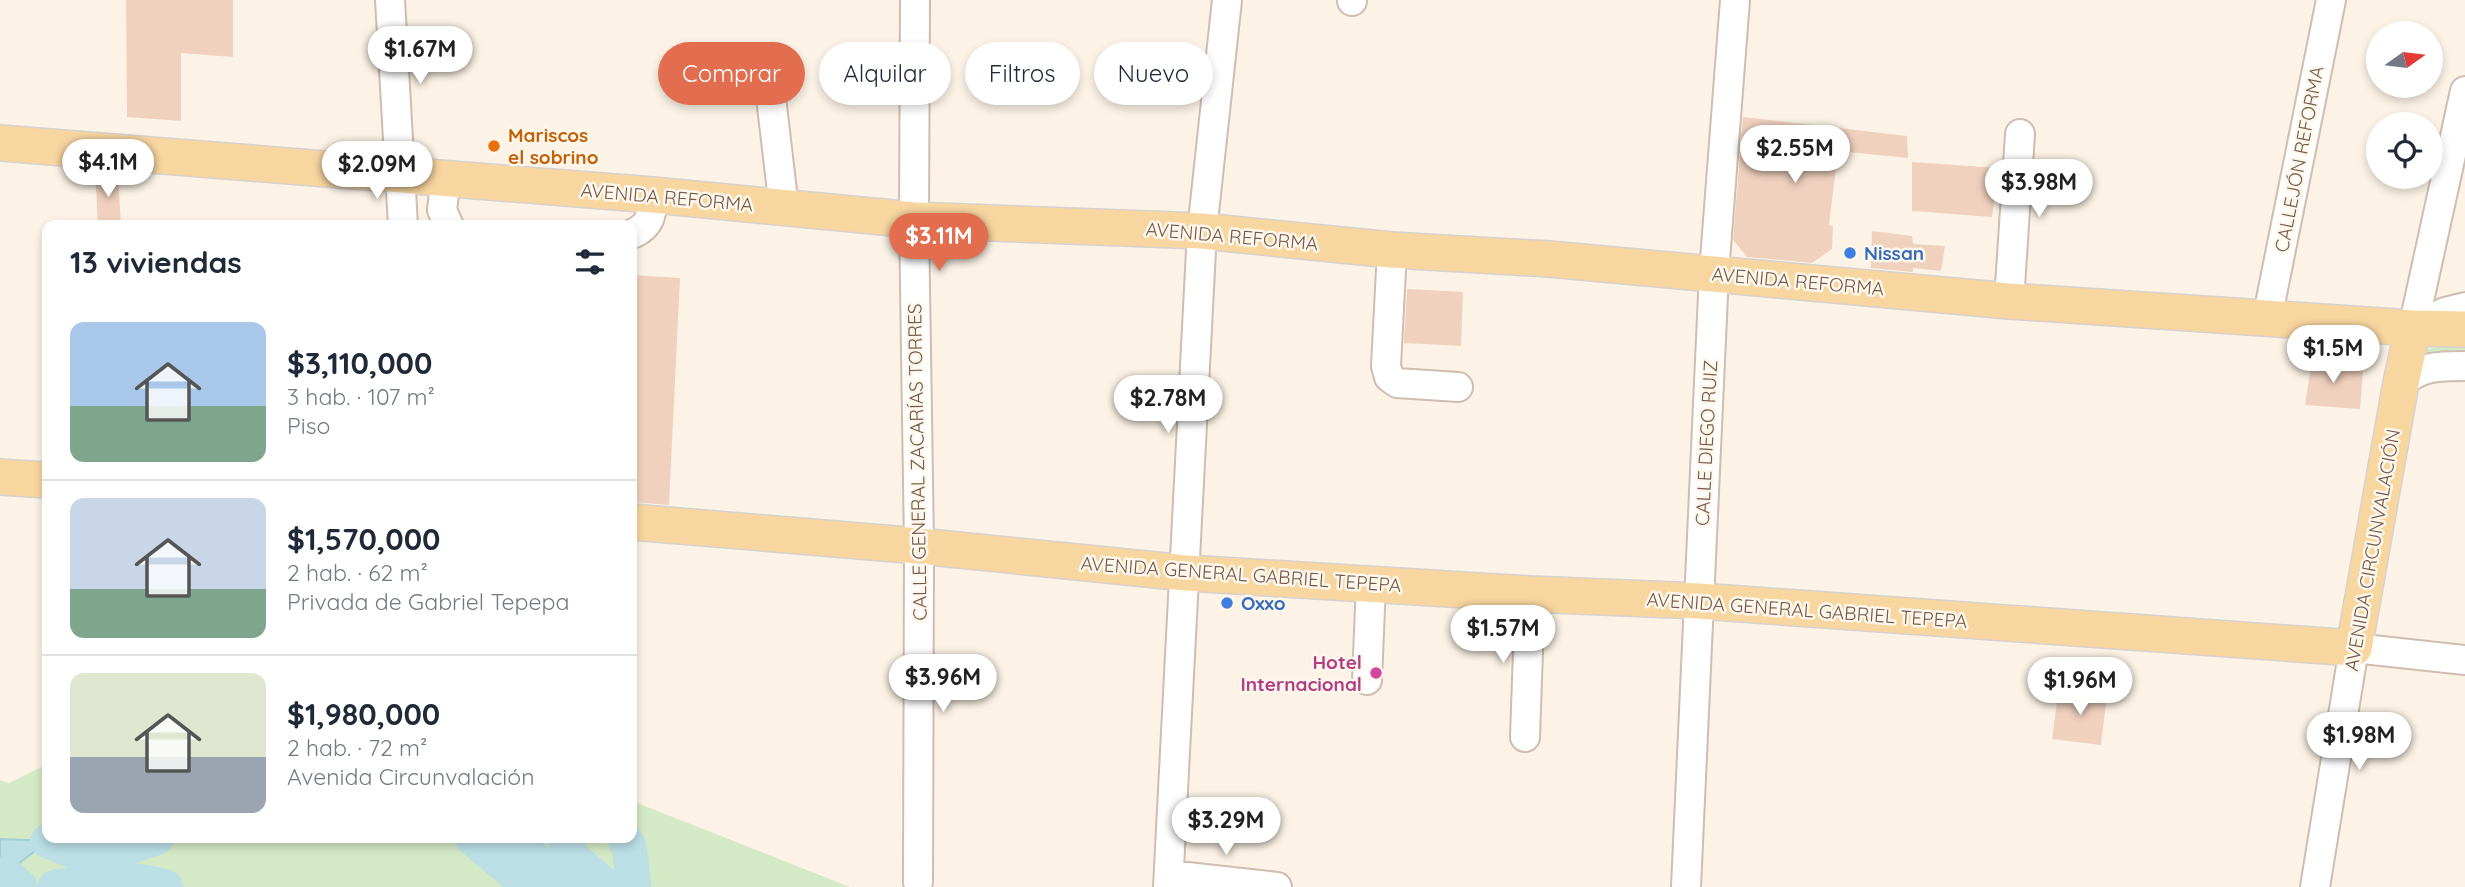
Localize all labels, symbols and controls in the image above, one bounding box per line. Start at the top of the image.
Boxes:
north arrow [2366,21,2443,98]
map controls [2366,21,2443,189]
pin: $1.67M [363,27,477,86]
text: $1.67M [384,34,456,63]
chip: Comprar [658,42,805,105]
chip: Alquilar [819,42,951,105]
chip: Filtros [965,42,1080,105]
chip: Nuevo [1094,42,1213,105]
street label: CALLEJÓN REFORMA [2269,64,2329,254]
button: locate [2366,112,2443,189]
place label: Mariscos el sobrino [508,123,599,169]
pin: $2.55M [1738,125,1852,185]
text: $2.55M [1756,133,1834,162]
marker: Mariscos el sobrino [486,138,502,154]
pin: $4.1M [59,140,157,199]
pin: $2.09M [320,142,434,201]
text: $4.1M [78,147,138,176]
text: $2.09M [338,149,416,178]
pin: $3.98M [1982,160,2096,219]
text: $3.98M [2001,167,2077,196]
street label: AVENIDA REFORMA [580,178,754,216]
pin: $3.11M [882,214,996,273]
street label: AVENIDA REFORMA [1145,217,1319,255]
text: $3.11M [905,221,973,250]
place label: Nissan [1864,241,1924,265]
text: 13 viviendas [70,243,242,281]
icon: filters [571,243,609,281]
marker: Nissan [1842,245,1858,261]
street label: AVENIDA REFORMA [1711,262,1885,300]
street label: CALLE GENERAL ZACARÍAS TORRES [902,303,932,621]
pin: $1.5M [2284,326,2382,385]
text: $1.5M [2303,333,2363,362]
text: $3,110,000 [287,344,432,382]
icon: home [126,350,210,434]
street label: CALLE DIEGO RUIZ [1690,359,1722,527]
pin: $2.78M [1111,376,1225,435]
text: 3 hab. · 107 m² [287,382,435,411]
text: $2.78M [1130,383,1206,412]
text: Piso [287,411,330,440]
street label: AVENIDA CIRCUNVALACIÓN [2339,427,2405,673]
text: $1,570,000 [287,520,441,558]
icon: home [126,526,210,610]
street label: AVENIDA GENERAL GABRIEL TEPEPA [1080,551,1402,597]
text: 2 hab. · 62 m² [287,558,428,587]
text: Privada de Gabriel Tepepa [287,587,569,616]
street label: AVENIDA GENERAL GABRIEL TEPEPA [1646,587,1968,633]
place label: Oxxo [1241,591,1286,615]
marker: Oxxo [1219,595,1235,611]
pin: $1.57M [1446,606,1560,665]
text: $1.57M [1466,613,1540,642]
place label: Hotel Internacional [1240,650,1362,696]
pin: $3.96M [886,654,1000,714]
pin: $1.96M [2023,658,2137,717]
text: $3.96M [905,662,981,691]
marker: Hotel Internacional [1368,665,1384,681]
text: $1.96M [2043,665,2117,694]
text: $1,980,000 [287,695,440,733]
icon: home [126,701,210,785]
pin: $1.98M [2302,712,2416,772]
text: $1.98M [2323,720,2395,749]
text: 2 hab. · 72 m² [287,733,427,762]
text: Avenida Circunvalación [287,762,534,791]
pin: $3.29M [1169,798,1283,857]
text: $3.29M [1188,805,1264,834]

